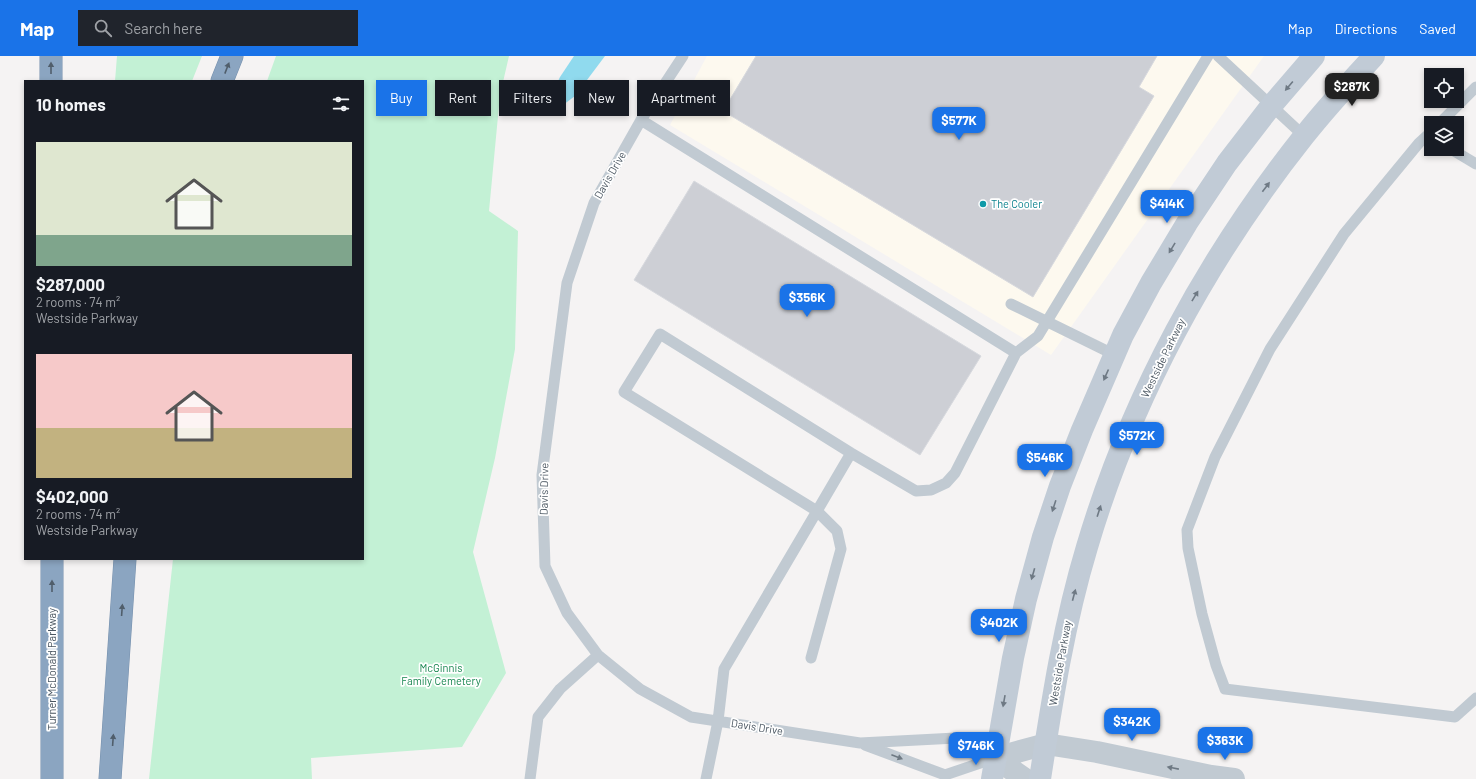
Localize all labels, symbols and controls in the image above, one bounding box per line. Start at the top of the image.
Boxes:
search box [78,10,358,46]
text: Map [20,17,54,40]
icon: search [92,17,114,39]
text: Search here [124,19,202,37]
text: Map [1288,20,1313,37]
text: Directions [1335,20,1397,37]
text: Saved [1419,20,1456,37]
one-way arrow [48,62,54,75]
one-way arrow [225,62,231,74]
map controls [1424,68,1464,156]
button: locate [1424,68,1464,108]
pin: $287K [1324,73,1380,107]
text: $287K [1334,78,1370,94]
chip: Buy [376,80,427,116]
chip: Rent [435,80,491,116]
chip: Filters [499,80,566,116]
chip: New [574,80,629,116]
chip: Apartment [637,80,730,116]
one-way arrow [1284,80,1293,91]
icon: filters [330,93,352,115]
text: 10 homes [36,94,106,114]
pin: $577K [931,107,987,141]
text: $577K [941,112,977,128]
button: layers [1424,116,1464,156]
street label: Davis Drive [591,149,628,201]
icon: home [158,168,230,240]
one-way arrow [1262,182,1270,193]
pin: $414K [1139,190,1195,224]
text: $414K [1150,195,1184,211]
place label: The Cooler [991,197,1042,210]
marker: The Cooler [978,199,988,209]
one-way arrow [1168,243,1176,253]
text: $287,000 [36,274,105,294]
pin: $356K [779,284,835,318]
text: $356K [789,289,825,305]
one-way arrow [1191,291,1199,301]
text: 2 rooms · 74 m² [36,294,120,310]
text: Westside Parkway [36,310,138,326]
street label: Westside Parkway [1138,316,1187,399]
one-way arrow [1102,370,1108,382]
icon: home [158,380,230,452]
pin: $572K [1109,422,1165,456]
text: $572K [1119,427,1155,443]
pin: $546K [1017,444,1073,478]
text: $546K [1026,449,1064,465]
street label: Davis Drive [537,463,550,515]
text: $402,000 [36,486,108,506]
one-way arrow [1050,501,1056,513]
one-way arrow [1096,504,1102,516]
text: 2 rooms · 74 m² [36,506,120,522]
text: Westside Parkway [36,522,138,538]
one-way arrow [1030,569,1036,581]
one-way arrow [49,579,55,592]
one-way arrow [1071,589,1077,601]
one-way arrow [118,604,125,616]
street label: Turner McDonald Parkway [45,608,58,730]
pin: $402K [971,609,1027,643]
text: $402K [980,614,1018,630]
street label: Westside Parkway [1046,619,1073,707]
park label: McGinnis Family Cemetery [401,661,481,687]
one-way arrow [1001,695,1007,707]
pin: $342K [1104,708,1160,742]
text: $342K [1113,713,1151,729]
street label: Davis Drive [730,716,784,737]
pin: $363K [1197,727,1253,761]
pin: $746K [948,732,1004,766]
text: $363K [1207,732,1243,748]
one-way arrow [109,734,116,746]
text: $746K [958,737,994,753]
one-way arrow [891,754,903,760]
one-way arrow [1167,765,1179,771]

